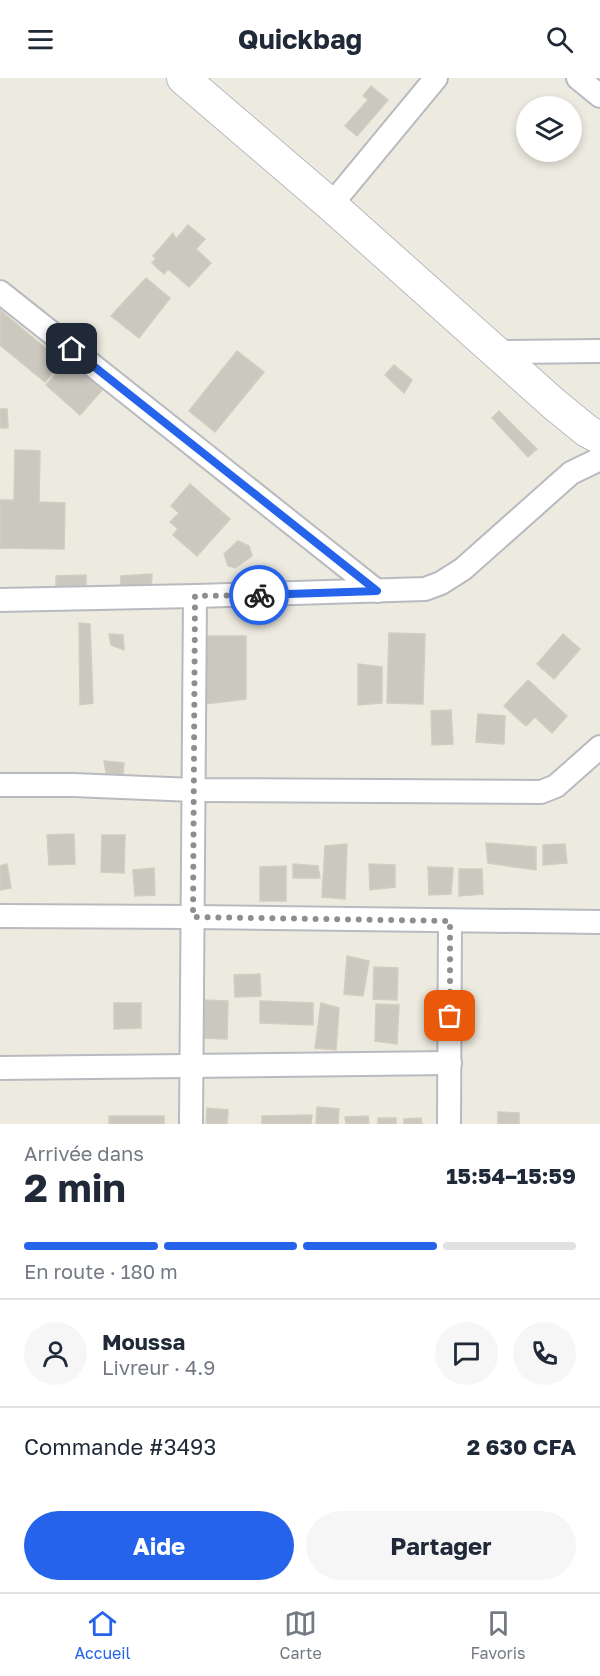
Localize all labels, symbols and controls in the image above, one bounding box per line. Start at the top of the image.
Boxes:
icon: menu [24,23,57,56]
text: Quickbag [238,23,362,55]
icon: search [543,23,576,56]
map controls [516,96,582,162]
button: layers [516,96,582,162]
pin [46,323,97,374]
icon: home [55,332,88,365]
courier [229,565,289,625]
icon: bike [243,579,276,612]
pin [424,990,475,1041]
icon: bag [433,999,466,1032]
text: Arrivée dans [24,1141,144,1165]
text: 15:54–15:59 [446,1162,576,1189]
text: 2 min [24,1164,126,1211]
text: En route · 180 m [24,1259,178,1283]
button: person [24,1322,87,1385]
button: chat [435,1322,498,1385]
button: phone [513,1322,576,1385]
text: Moussa [102,1328,185,1355]
text: Livreur · 4.9 [102,1355,215,1379]
text: Commande #3493 [24,1433,216,1460]
text: 2 630 CFA [467,1433,576,1460]
button: Aide [24,1511,294,1580]
button: Partager [306,1511,576,1580]
tab: Accueil [74,1607,131,1663]
tab: Carte [280,1607,322,1663]
tab: Favoris [470,1607,526,1663]

